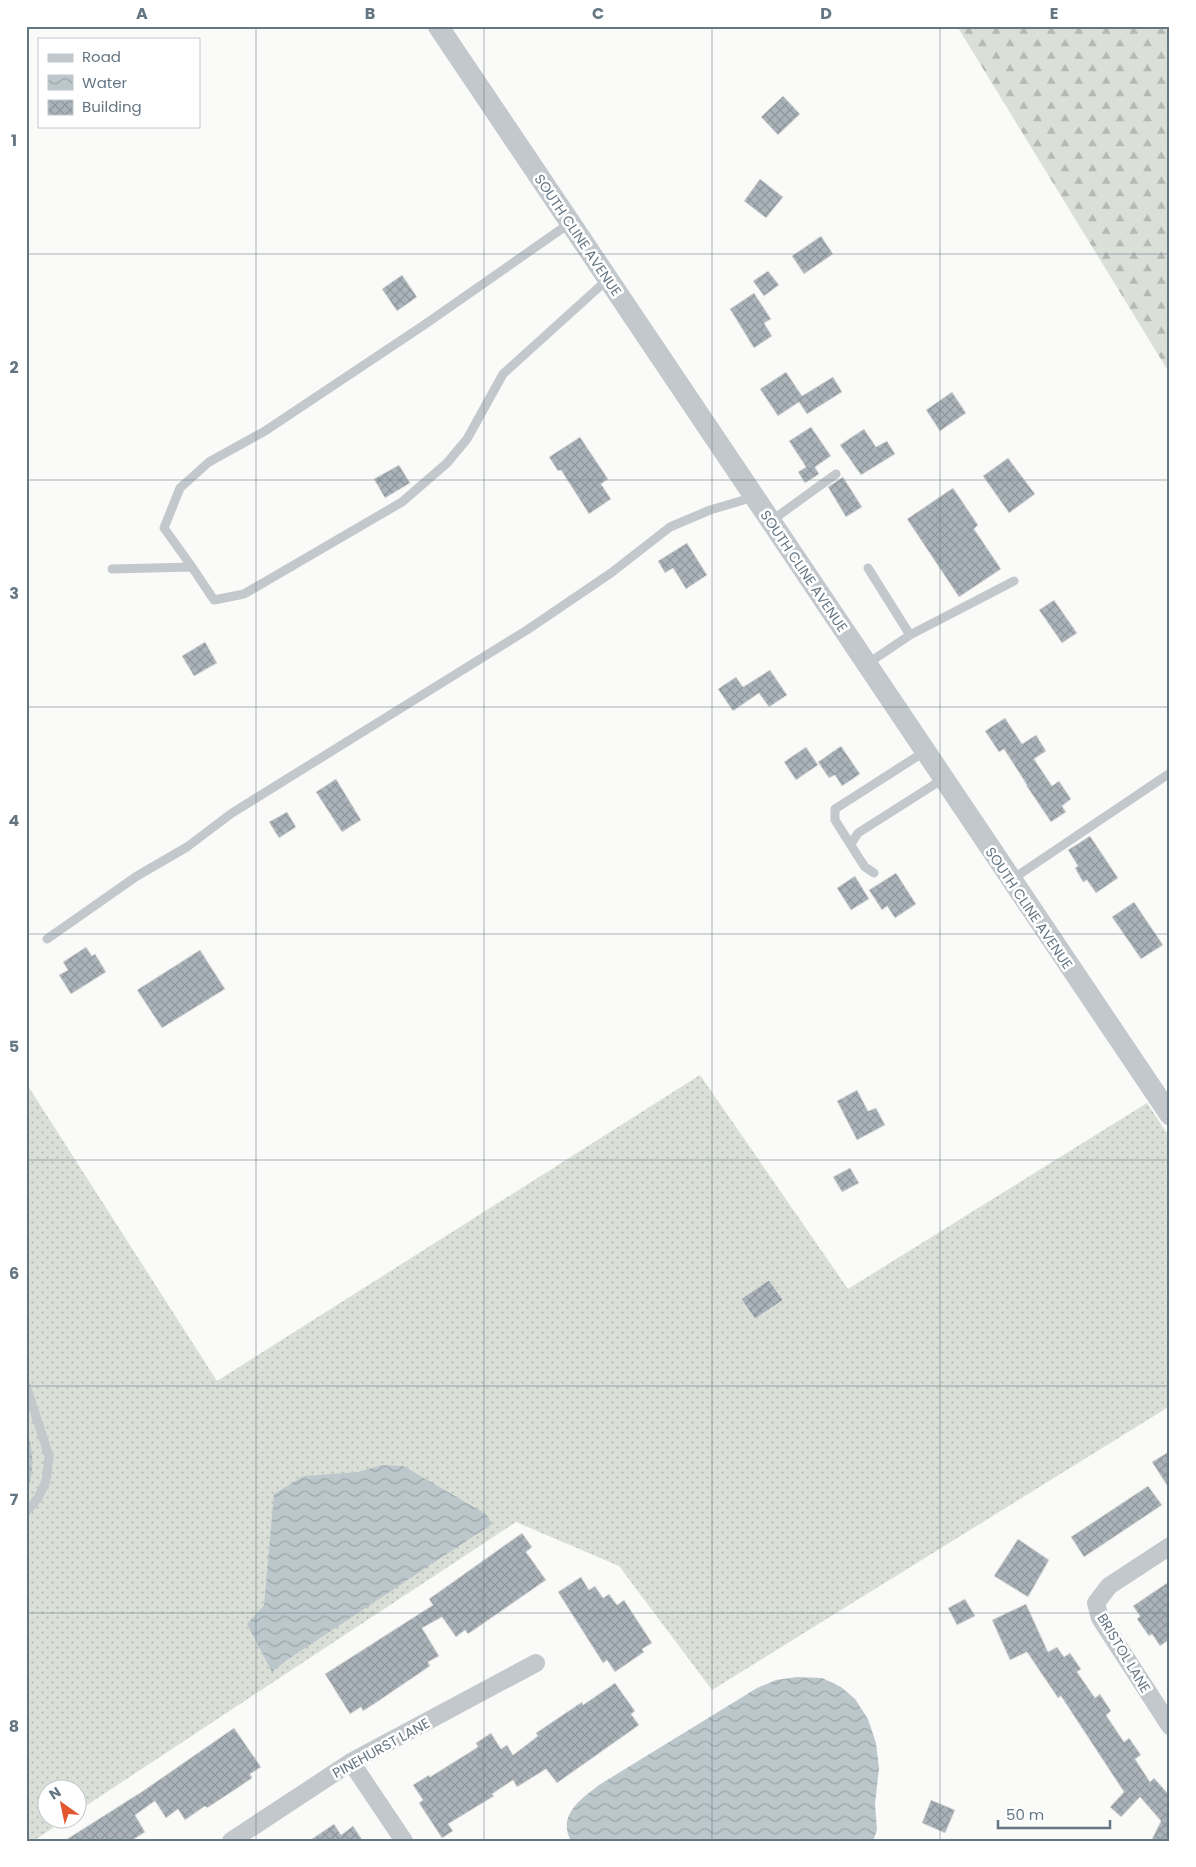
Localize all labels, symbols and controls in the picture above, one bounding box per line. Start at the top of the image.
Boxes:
text: A [136,2,148,25]
text: B [365,2,375,25]
text: C [592,2,604,25]
text: D [820,2,832,25]
text: E [1050,2,1058,25]
legend [38,38,200,128]
text: Road [82,46,121,67]
text: Water [82,72,128,93]
text: Building [82,96,142,117]
text: 1 [11,129,17,152]
street label: SOUTH CLINE AVENUE [530,170,626,300]
text: 2 [9,356,19,379]
street label: SOUTH CLINE AVENUE [756,506,852,636]
text: 3 [9,582,19,605]
text: 4 [9,809,20,832]
street label: SOUTH CLINE AVENUE [981,843,1077,973]
text: 5 [9,1035,19,1058]
text: 6 [9,1262,19,1285]
text: 7 [10,1488,19,1511]
street label: BRISTOL LANE [1092,1609,1156,1697]
street label: PINEHURST LANE [329,1713,433,1783]
text: 8 [9,1715,19,1738]
north arrow [38,1780,88,1830]
text: N [45,1782,65,1804]
scale bar [998,1797,1111,1829]
text: 50 m [1006,1804,1044,1825]

